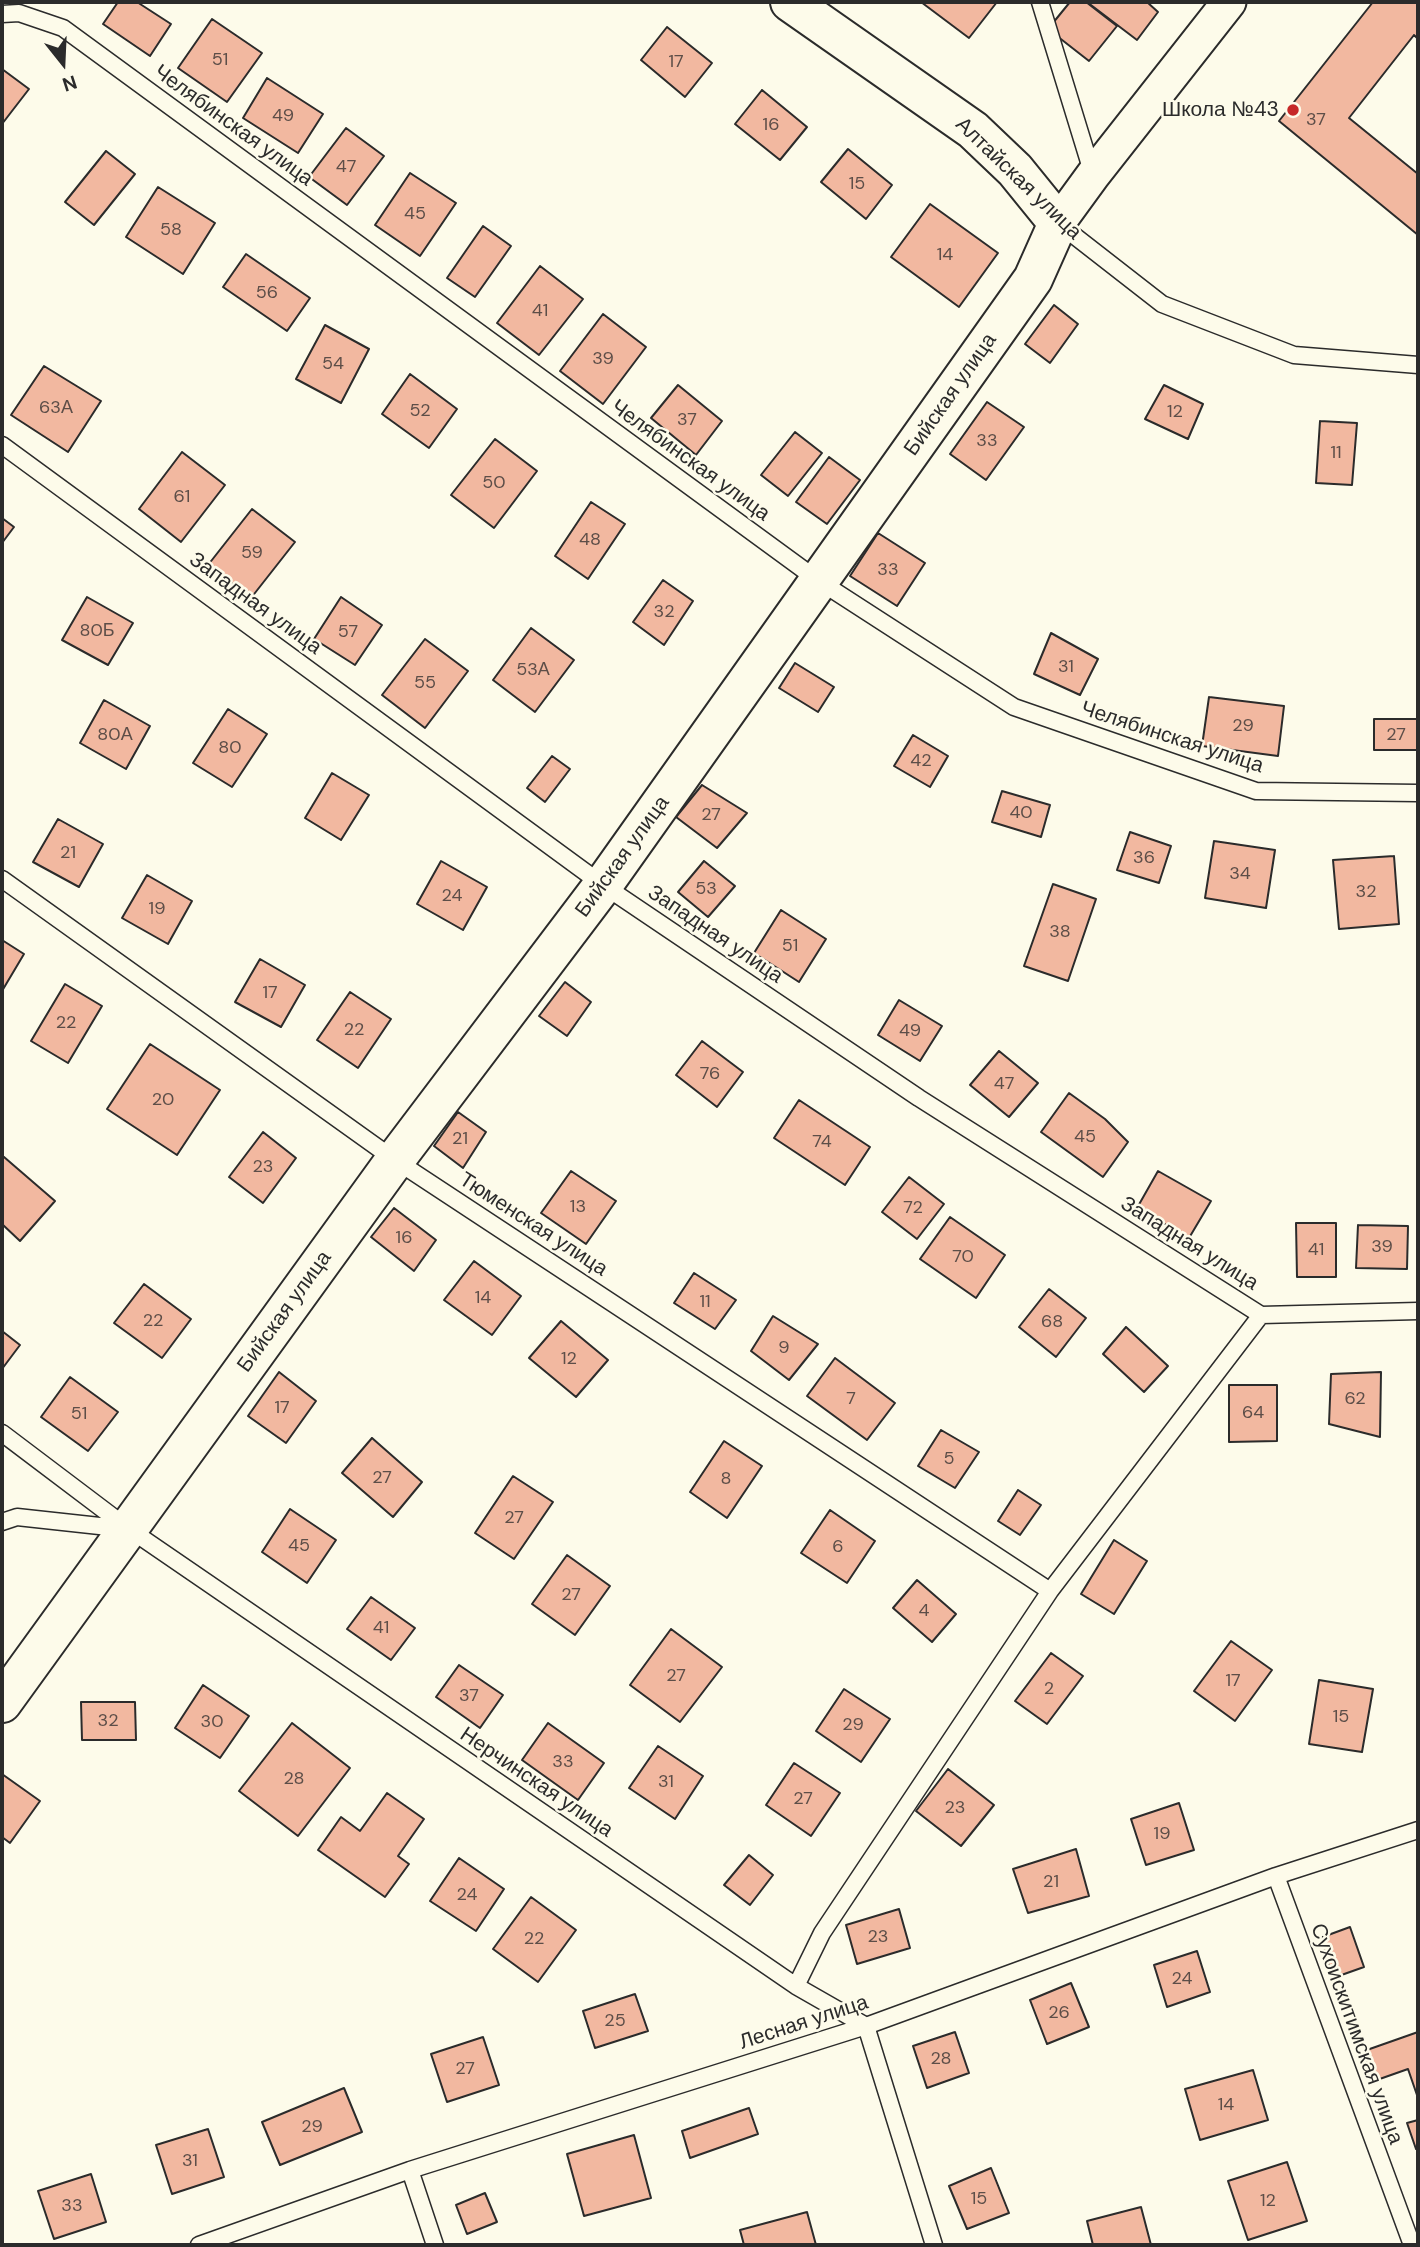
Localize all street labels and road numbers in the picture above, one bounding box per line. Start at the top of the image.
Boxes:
street label: Челябинская улица [149,60,317,192]
street label: Алтайская улица [950,112,1086,246]
street label: Бийская улица [899,329,1003,461]
street label: Челябинская улица [606,395,774,527]
street label: Западная улица [184,547,326,661]
street label: Челябинская улица [1078,697,1266,779]
street label: Бийская улица [571,791,675,923]
street label: Западная улица [643,880,787,990]
street label: Тюменская улица [454,1168,612,1282]
street label: Западная улица [1115,1192,1263,1296]
street label: Бийская улица [233,1246,337,1378]
street label: Нерчинская улица [455,1723,617,1843]
street label: Сухоискитимская улица [1304,1920,1408,2148]
street label: Лесная улица [736,1990,872,2056]

